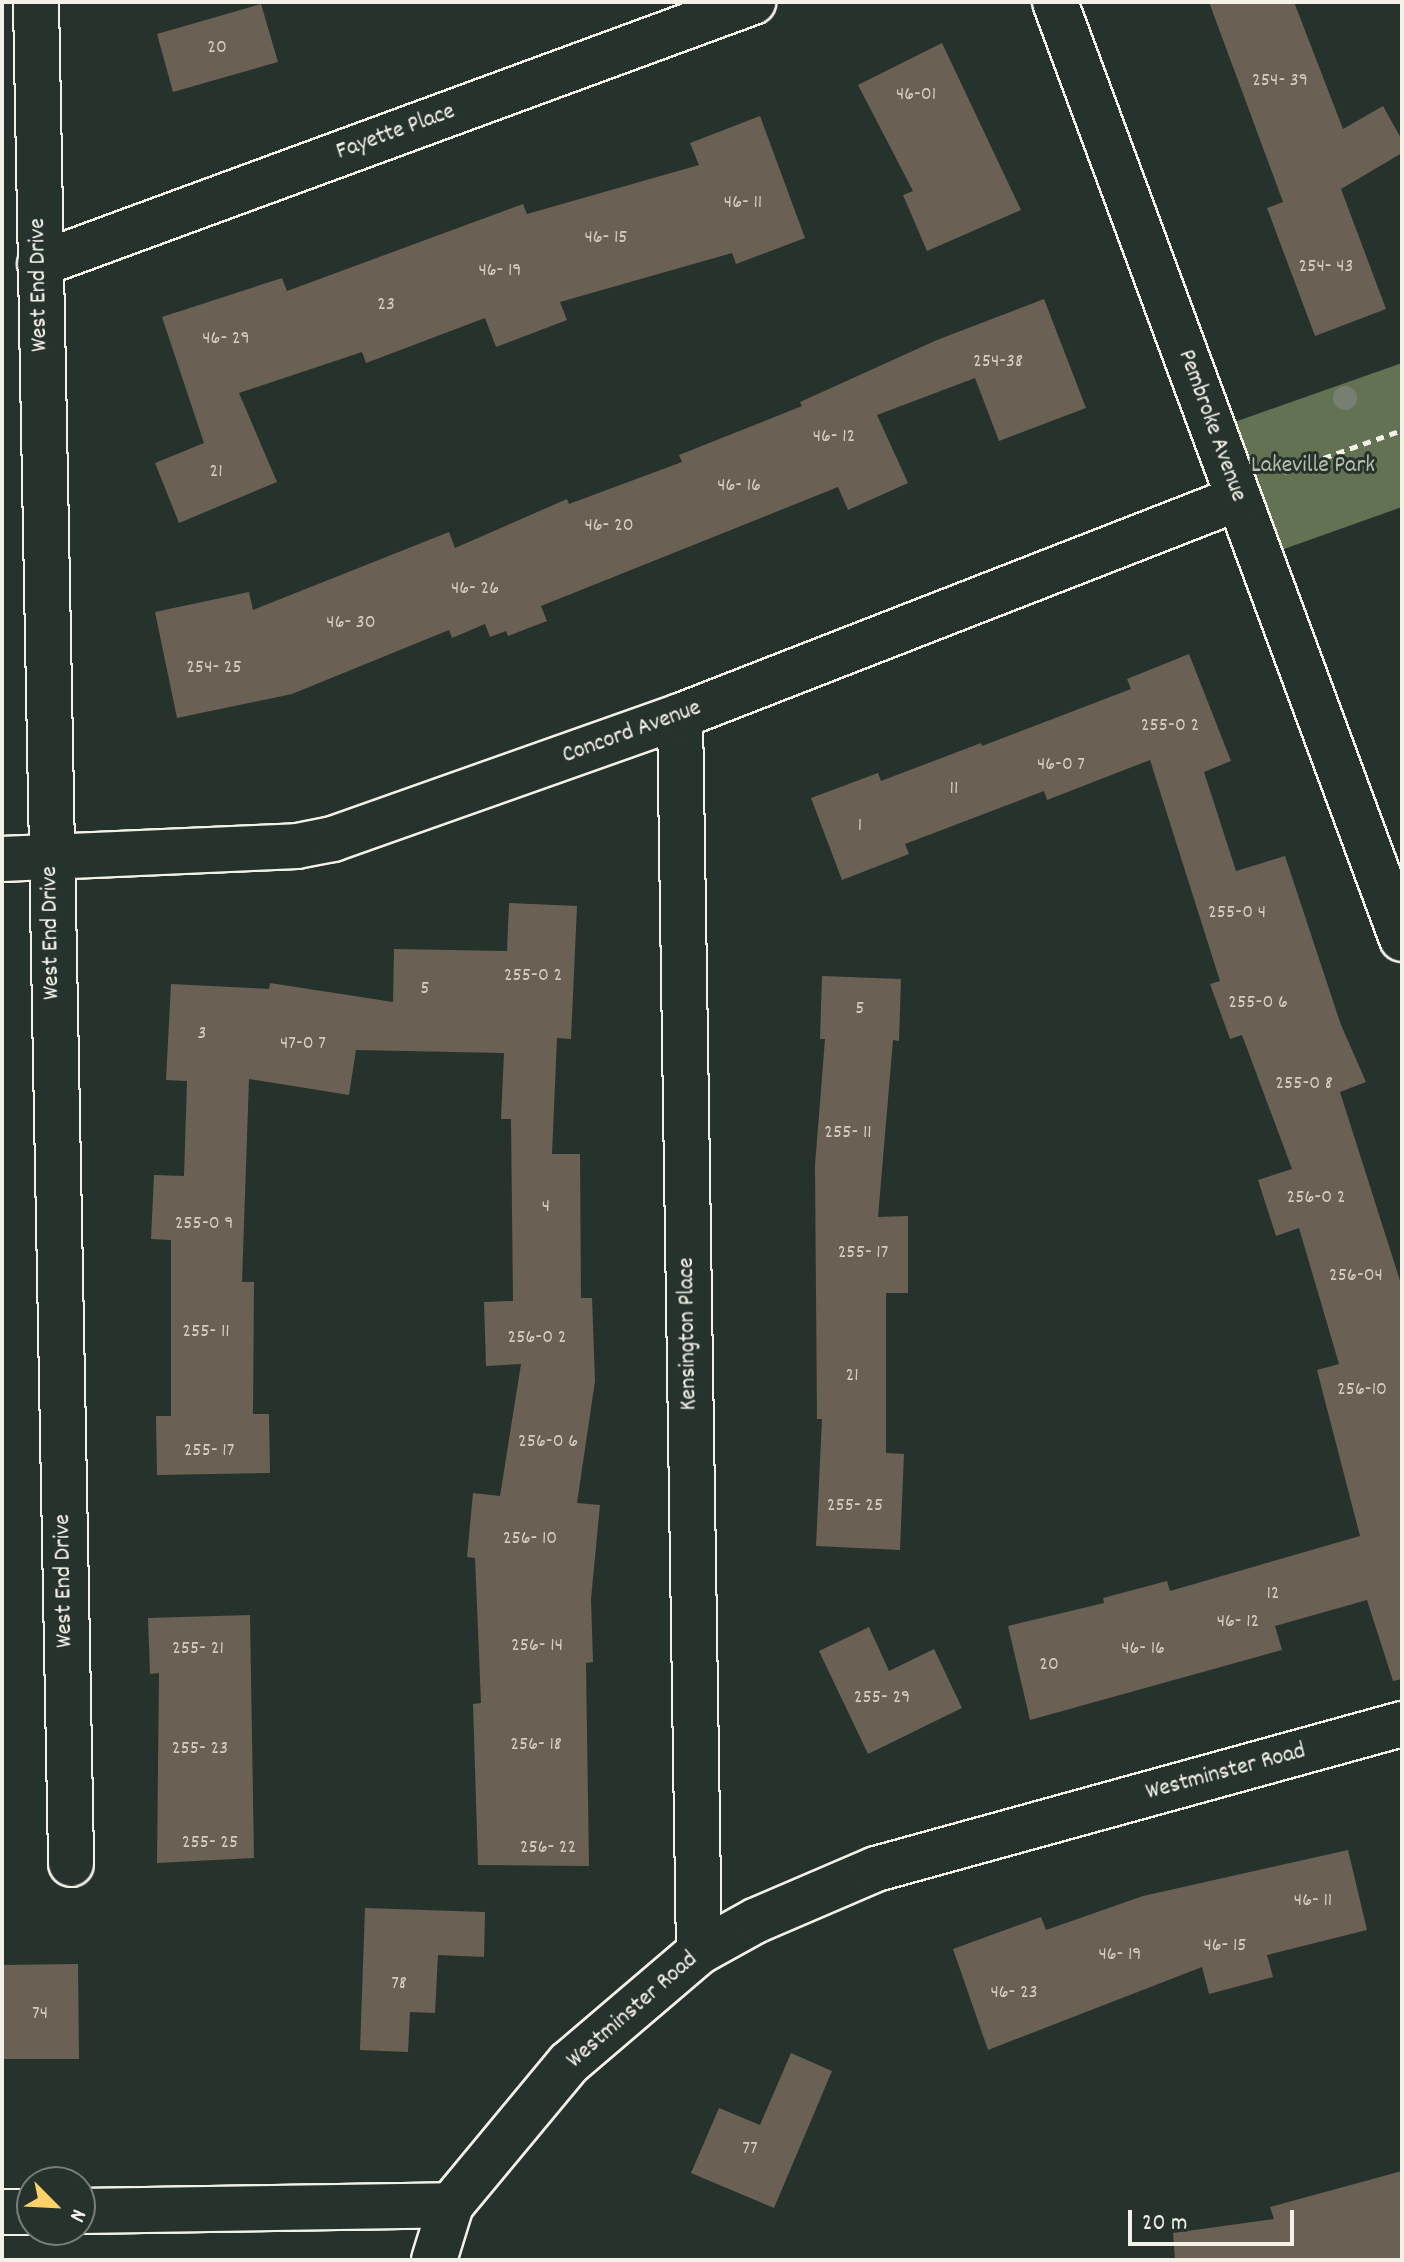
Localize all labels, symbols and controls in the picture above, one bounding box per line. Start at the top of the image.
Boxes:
house number: 20 [207,36,227,60]
house number: 254- 39 [1252,69,1308,93]
house number: 46-01 [896,83,936,107]
street label: Fayette Place [333,98,459,168]
house number: 46- 11 [724,191,762,215]
street label: West End Drive [24,218,56,352]
house number: 46- 15 [584,226,628,250]
house number: 254- 43 [1299,255,1353,279]
house number: 46- 19 [478,259,522,283]
house number: 23 [377,293,395,317]
house number: 46- 29 [202,327,250,351]
street label: Pembroke Avenue [1170,346,1252,506]
house number: 254-38 [973,350,1023,374]
house number: 46- 12 [813,425,855,449]
park label: Lakeville Park [1251,453,1375,481]
house number: 21 [209,460,223,484]
house number: 46- 16 [717,474,761,498]
house number: 46- 20 [584,514,634,538]
house number: 46- 26 [451,577,499,601]
house number: 46- 30 [326,611,376,635]
house number: 254- 25 [186,656,242,680]
street label: Concord Avenue [559,695,705,771]
house number: 255-0 2 [1141,714,1199,738]
house number: 46-0 7 [1037,753,1085,777]
house number: 11 [950,777,958,801]
house number: 1 [858,814,862,838]
street label: West End Drive [36,866,68,1000]
house number: 255-0 4 [1208,901,1266,925]
house number: 255-0 2 [504,964,562,988]
house number: 5 [420,977,430,1001]
house number: 255-0 6 [1228,991,1288,1015]
house number: 5 [855,997,865,1021]
house number: 3 [198,1022,206,1046]
house number: 47-0 7 [280,1032,326,1056]
house number: 255-0 8 [1275,1072,1333,1096]
house number: 255- 11 [824,1121,872,1145]
house number: 256-0 2 [1287,1186,1345,1210]
house number: 4 [542,1195,550,1219]
house number: 255-0 9 [175,1212,233,1236]
house number: 255- 17 [838,1241,888,1265]
street label: Kensington Place [673,1257,705,1411]
house number: 256-04 [1329,1264,1383,1288]
house number: 255- 11 [182,1320,230,1344]
house number: 256-0 2 [508,1326,566,1350]
house number: 21 [845,1364,859,1388]
house number: 256-10 [1337,1378,1387,1402]
house number: 256-0 6 [518,1430,578,1454]
house number: 255- 17 [184,1439,234,1463]
house number: 255- 25 [827,1494,883,1518]
street label: West End Drive [49,1514,81,1648]
house number: 256- 10 [503,1527,557,1551]
house number: 12 [1266,1582,1280,1606]
house number: 46- 12 [1217,1610,1259,1634]
house number: 256- 14 [511,1634,563,1658]
house number: 255- 21 [172,1637,224,1661]
house number: 46- 16 [1121,1637,1165,1661]
house number: 20 [1039,1653,1059,1677]
house number: 255- 29 [854,1686,910,1710]
house number: 256- 18 [510,1733,562,1757]
house number: 255- 23 [172,1737,228,1761]
street label: Westminster Road [1143,1738,1309,1808]
house number: 255- 25 [182,1831,238,1855]
house number: 256- 22 [520,1836,576,1860]
house number: 46- 11 [1294,1889,1332,1913]
house number: 46- 15 [1203,1934,1247,1958]
house number: 46- 19 [1098,1943,1142,1967]
street label: Westminster Road [562,1946,704,2076]
house number: 78 [391,1972,407,1996]
house number: 46- 23 [990,1981,1038,2005]
house number: 74 [32,2002,48,2026]
house number: 77 [742,2137,758,2161]
north arrow [16,2166,96,2246]
scale bar [1132,2194,1298,2244]
text: N [60,2204,93,2226]
text: 20 m [1142,2207,1188,2241]

